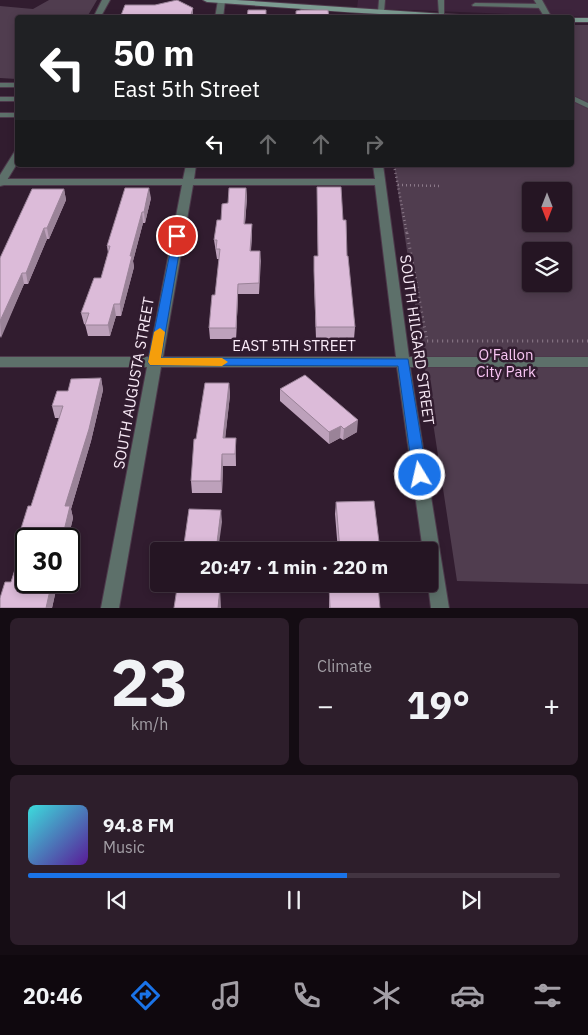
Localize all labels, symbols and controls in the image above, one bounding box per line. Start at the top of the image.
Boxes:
text: 50 m [113,30,195,76]
icon: left [30,35,95,100]
text: East 5th Street [113,74,260,103]
icon: left [201,130,229,158]
icon: ahead [254,130,282,158]
icon: ahead [307,130,335,158]
icon: right [360,130,388,158]
north arrow [522,182,572,232]
map controls [522,182,572,292]
pin [156,215,198,257]
icon: arrive [163,222,191,250]
button: layers [522,242,572,292]
street label: SOUTH HILGARD STREET [396,253,439,427]
street label: SOUTH AUGUSTA STREET [109,295,158,470]
street label: EAST 5TH STREET [232,336,356,355]
park label: O'Fallon City Park [476,345,536,381]
position arrow [393,448,445,500]
speed limit sign: 30 [15,528,80,593]
text: 20:47 · 1 min · 220 m [200,555,388,579]
text: 23 [110,639,189,724]
text: Climate [317,656,372,676]
text: 19° [407,680,470,729]
text: − [317,687,334,724]
text: + [543,687,560,724]
text: km/h [131,714,168,734]
text: 94.8 FM [103,813,174,837]
text: Music [103,837,145,857]
icon: previous [103,886,131,914]
icon: pause [280,886,308,914]
icon: next [457,886,485,914]
icon: directions [128,978,163,1013]
icon: music [209,978,244,1013]
icon: phone [289,978,324,1013]
icon: climate [369,978,404,1013]
icon: car [450,978,485,1013]
icon: filters [530,978,565,1013]
text: 20:46 [23,981,83,1010]

